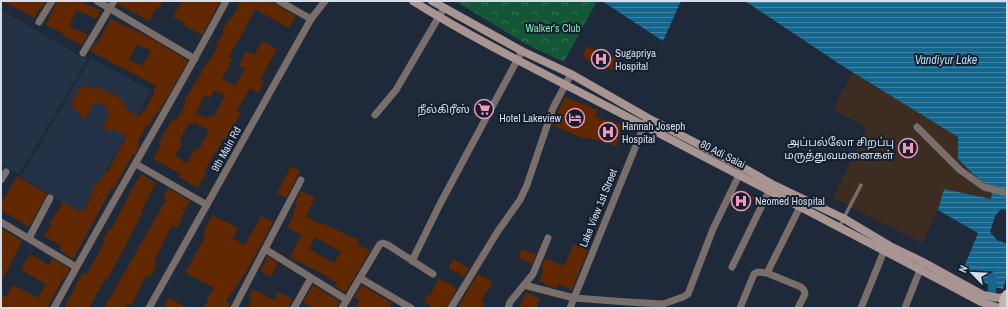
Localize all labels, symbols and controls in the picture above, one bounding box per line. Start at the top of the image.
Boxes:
park label: Walker's Club [525,21,581,35]
place label: Sugapriya Hospital [615,46,656,73]
hospital icon: Sugapriya Hospital [590,48,612,70]
water label: Vandiyur Lake [915,52,978,68]
supermarket icon: நீல்கிரீஸ் [473,98,495,120]
place label: நீல்கிரீஸ் [417,102,470,117]
hotel icon: Hotel Lakeview [564,107,586,129]
place label: Hotel Lakeview [499,111,561,125]
place label: Hannah Joseph Hospital [622,119,685,146]
hospital icon: Hannah Joseph Hospital [597,121,619,143]
street label: 9th Main Rd [208,124,244,174]
place label: அப்பல்லோ சிறப்பு மருத்துவமனைகள் [784,135,894,163]
street label: 80 Adi Salai [698,137,748,171]
hospital icon: அப்பல்லோ சிறப்பு மருத்துவமனைகள் [897,137,919,159]
street label: Lake View 1st Street [576,166,620,249]
hospital icon: Neomed Hospital [730,190,752,212]
place label: Neomed Hospital [755,194,825,208]
north arrow [952,253,992,293]
text: N [955,263,971,275]

